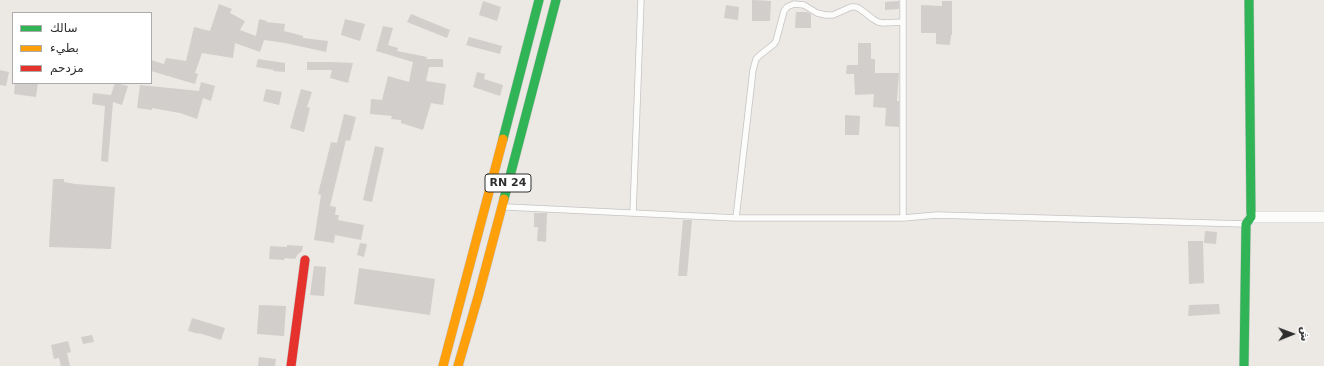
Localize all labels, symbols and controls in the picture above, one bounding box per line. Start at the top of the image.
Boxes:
legend [12,12,152,84]
text: سالك [50,21,77,35]
text: بطيء [50,41,79,55]
text: مزدحم [50,61,84,75]
road number: RN 24 [485,174,531,192]
north arrow [1272,314,1312,354]
text: ش [1298,326,1311,341]

